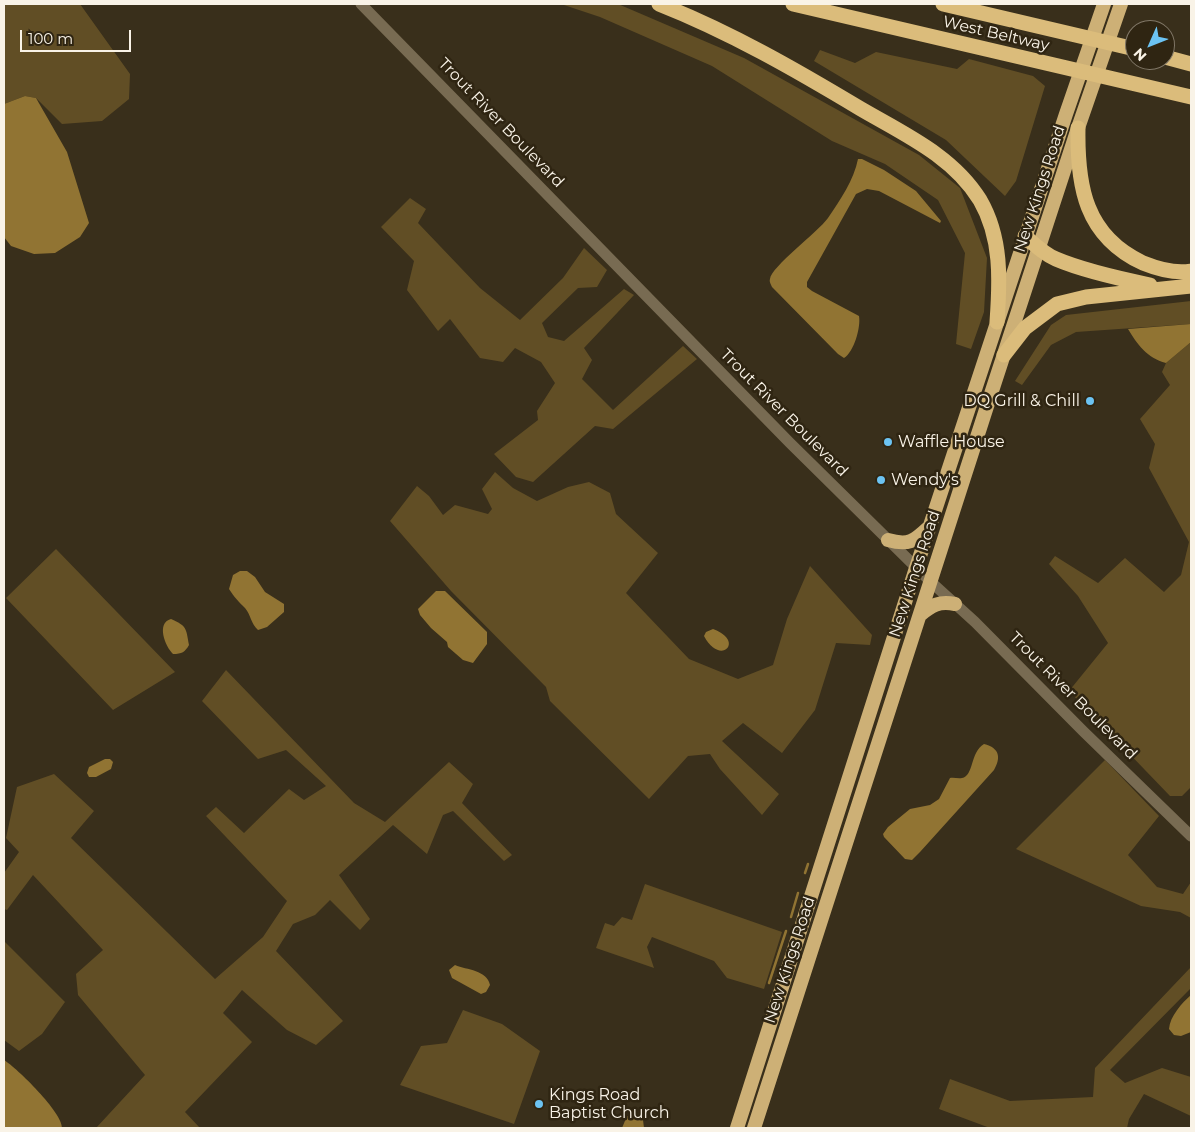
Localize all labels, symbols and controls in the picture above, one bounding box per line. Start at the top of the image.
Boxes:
street label: West Beltway [941,12,1051,56]
scale bar [22,20,134,52]
north arrow [1125,20,1175,70]
text: 100 m [28,29,73,48]
text: N [1130,44,1150,65]
street label: Trout River Boulevard [434,54,568,192]
street label: New Kings Road [1010,123,1070,255]
street label: Trout River Boulevard [716,345,852,481]
place label: DQ Grill & Chill [963,391,1080,411]
marker: DQ Grill & Chill [1084,395,1096,407]
place label: Waffle House [898,432,1005,452]
marker: Waffle House [882,436,894,448]
place label: Wendy's [891,470,959,490]
marker: Wendy's [875,474,887,486]
street label: New Kings Road [885,508,945,640]
street label: Trout River Boulevard [1005,628,1141,764]
street label: New Kings Road [760,894,820,1026]
place label: Kings Road Baptist Church [549,1085,669,1123]
marker: Kings Road Baptist Church [533,1098,545,1110]

